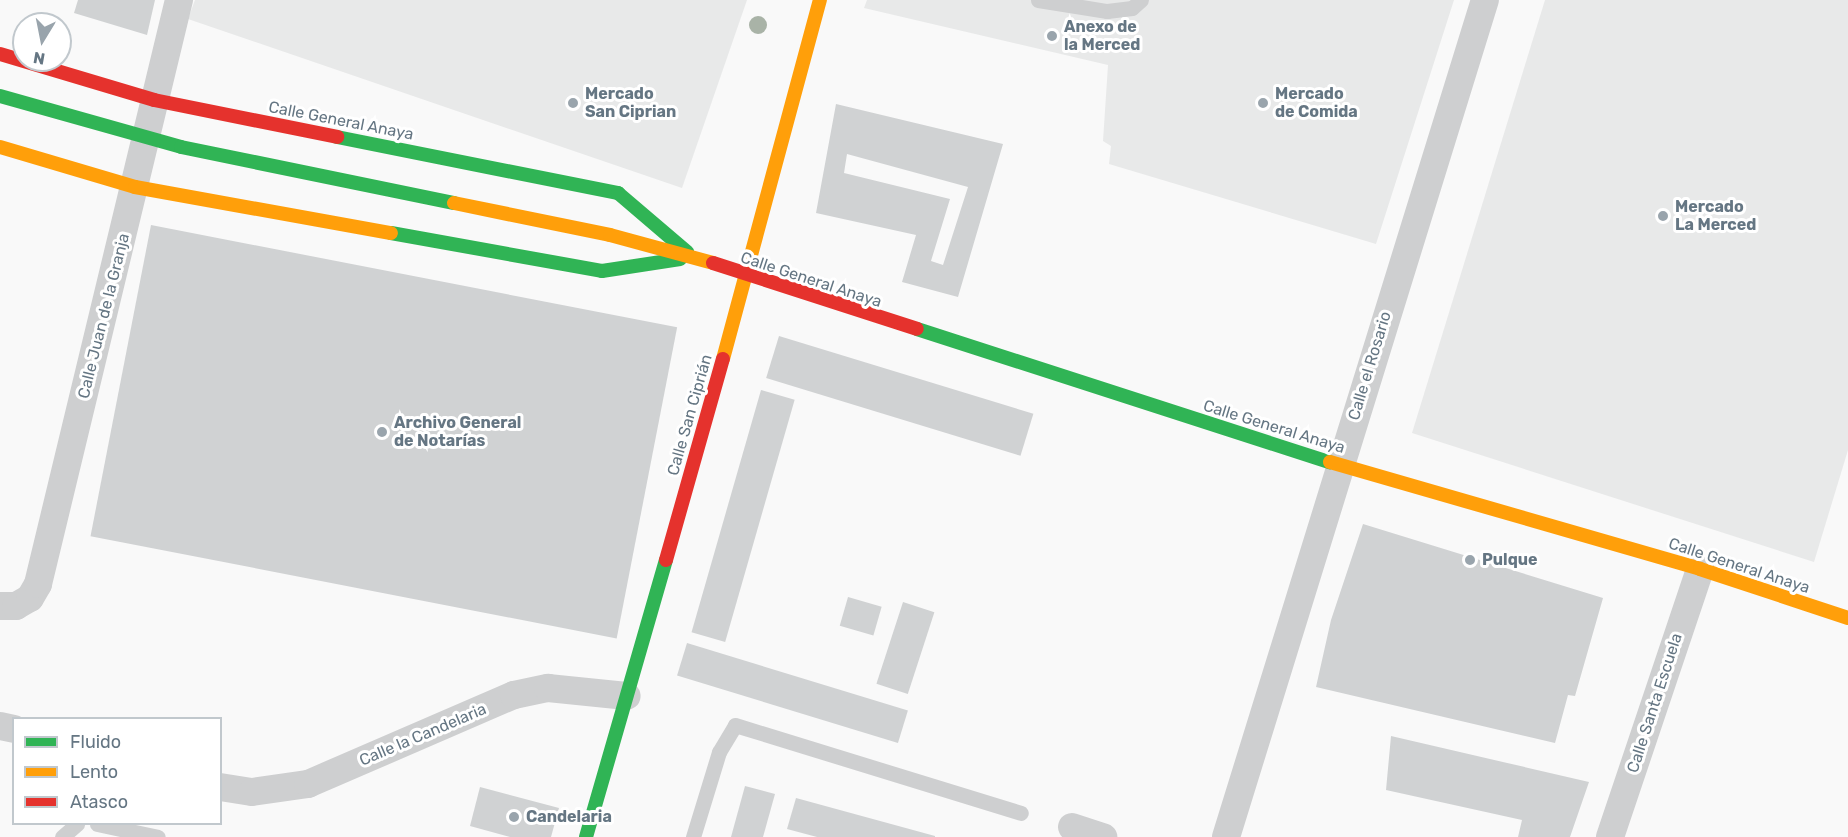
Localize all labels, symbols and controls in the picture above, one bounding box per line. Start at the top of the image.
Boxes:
north arrow [12,12,72,72]
place label: Anexo de la Merced [1064,17,1140,55]
marker: Anexo de la Merced [1045,29,1059,43]
text: N [32,48,46,69]
place label: Mercado San Ciprian [585,84,676,122]
place label: Mercado de Comida [1275,84,1358,122]
marker: Mercado San Ciprian [566,96,580,110]
marker: Mercado de Comida [1256,96,1270,110]
street label: Calle General Anaya [267,97,415,145]
place label: Mercado La Merced [1675,197,1756,235]
marker: Mercado La Merced [1656,209,1670,223]
street label: Calle Juan de la Granja [74,231,134,401]
street label: Calle General Anaya [738,248,884,312]
street label: Calle el Rosario [1344,309,1396,423]
street label: Calle San Ciprián [664,352,716,478]
street label: Calle General Anaya [1201,396,1347,458]
place label: Archivo General de Notarías [394,413,521,451]
marker: Archivo General de Notarías [375,425,389,439]
street label: Calle General Anaya [1666,534,1812,598]
place label: Pulque [1482,550,1538,570]
marker: Pulque [1463,553,1477,567]
street label: Calle Santa Escuela [1623,631,1687,775]
street label: Calle la Candelaria [357,700,489,770]
legend [12,717,222,825]
text: Fluido [70,731,121,753]
text: Lento [70,761,118,783]
text: Atasco [70,791,128,813]
place label: Candelaria [526,807,612,827]
marker: Candelaria [507,810,521,824]

